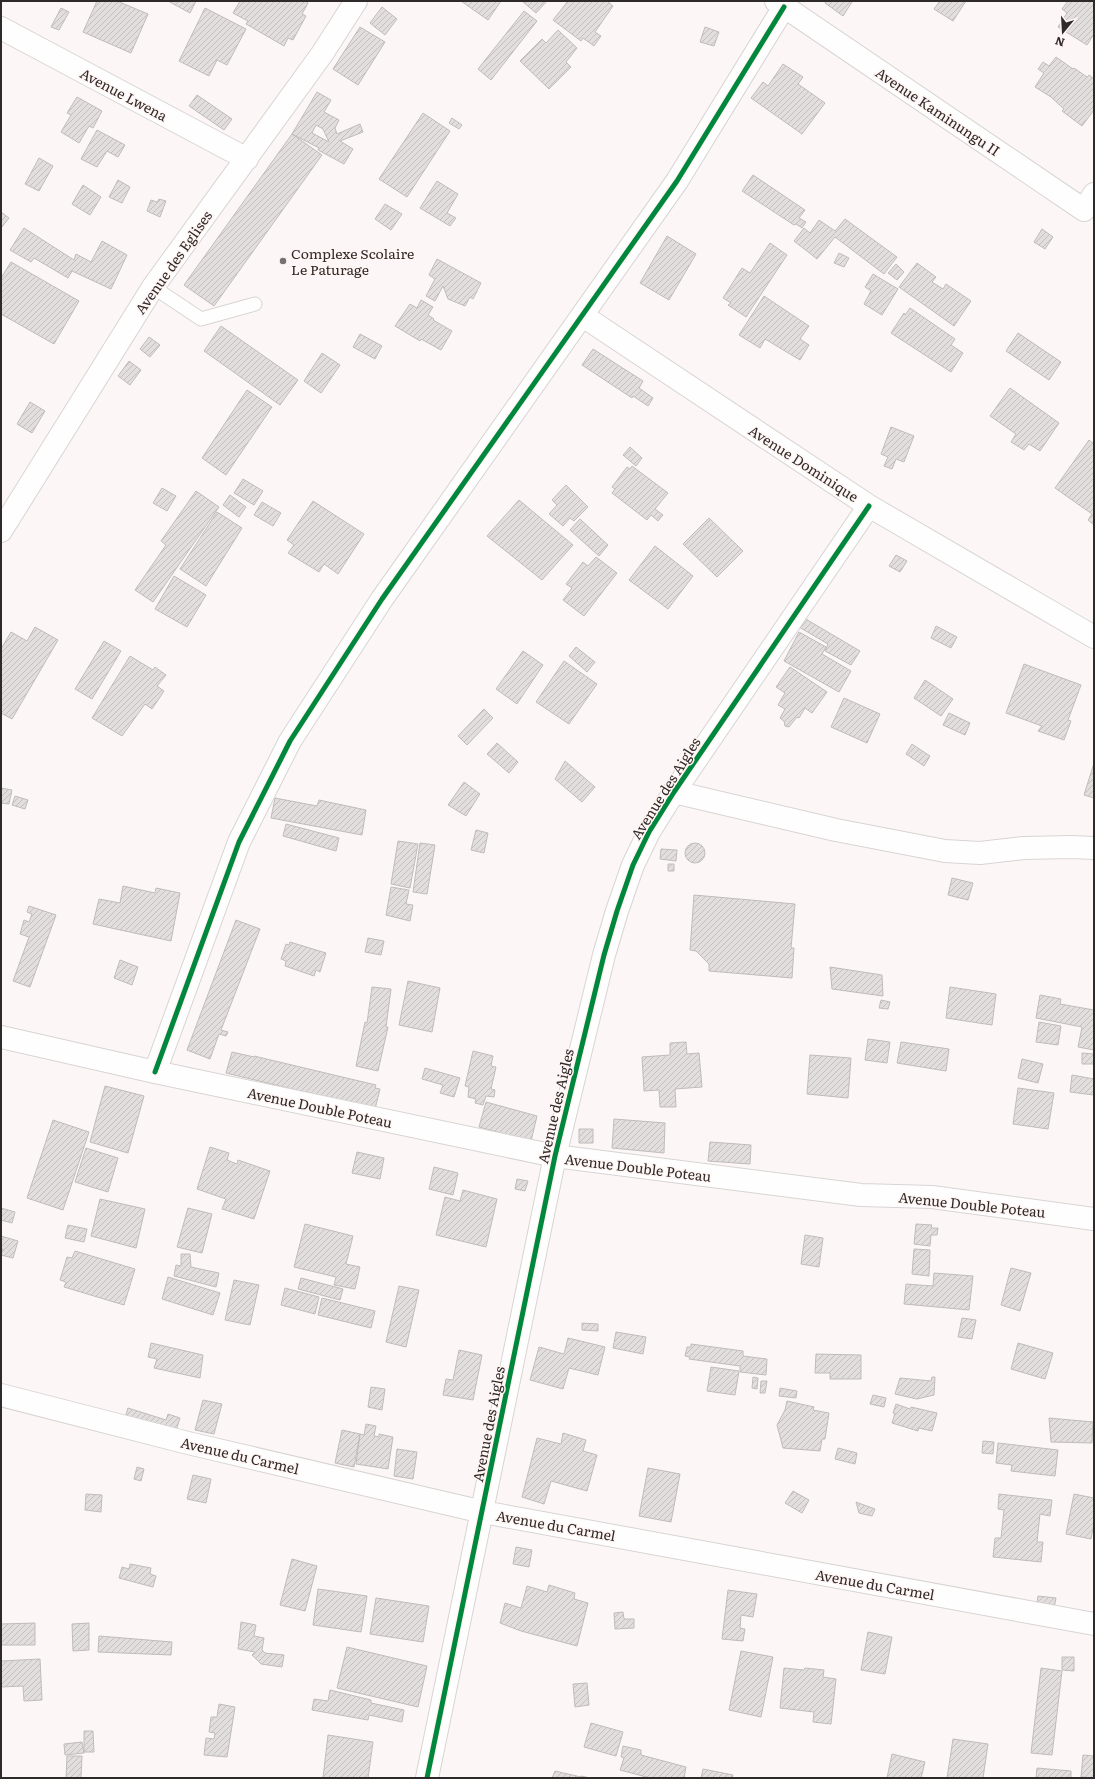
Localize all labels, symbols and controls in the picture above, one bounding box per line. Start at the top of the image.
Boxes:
north arrow [1043,12,1083,52]
text: N [1053,33,1066,51]
street label: Avenue Kaminungu II [872,62,1004,160]
street label: Avenue Lwena [77,63,171,126]
street label: Avenue des Eglises [130,206,216,318]
place label: Complexe Scolaire Le Paturage [291,243,414,279]
marker: Complexe Scolaire Le Paturage [278,256,288,266]
street label: Avenue Dominique [745,420,863,506]
street label: Avenue des Aigles [625,733,705,843]
street label: Avenue des Aigles [532,1047,578,1165]
street label: Avenue Double Poteau [246,1082,394,1132]
street label: Avenue Double Poteau [564,1148,713,1186]
street label: Avenue Double Poteau [898,1186,1047,1222]
street label: Avenue des Aigles [467,1365,509,1483]
street label: Avenue du Carmel [179,1432,301,1478]
street label: Avenue du Carmel [495,1505,618,1545]
street label: Avenue du Carmel [814,1564,937,1604]

